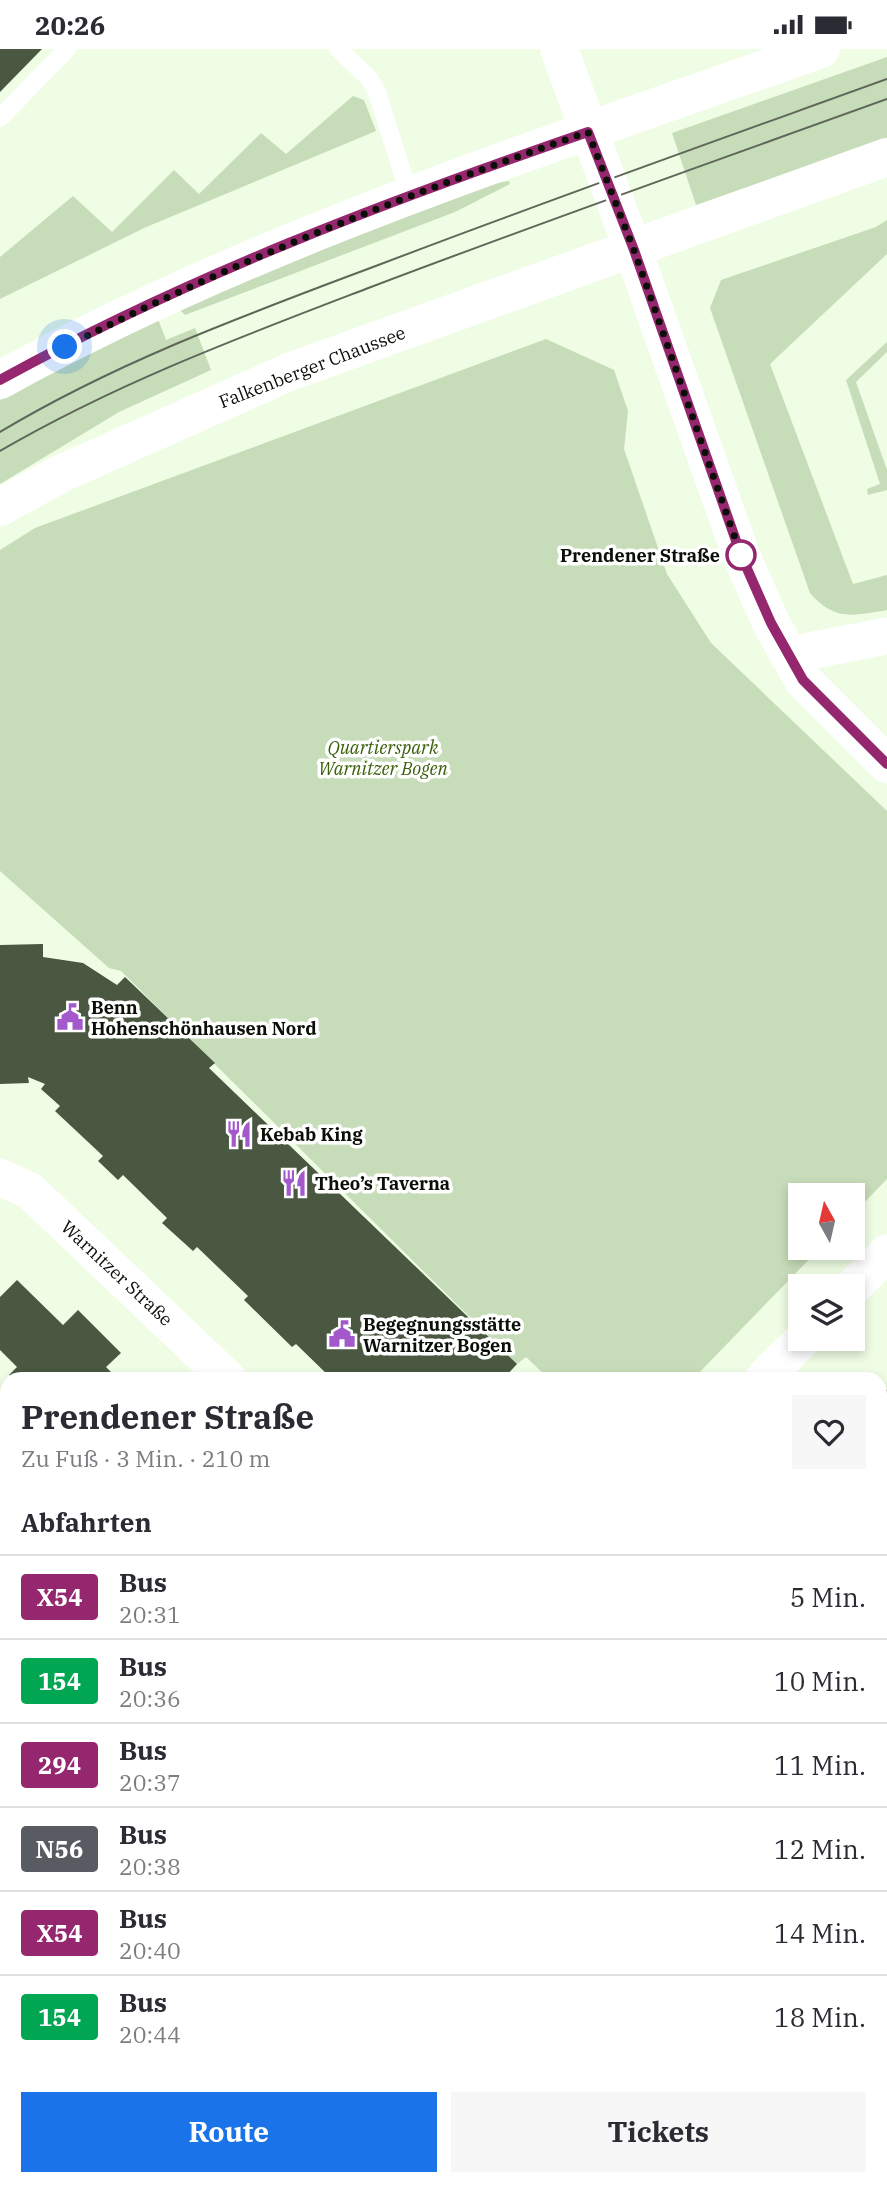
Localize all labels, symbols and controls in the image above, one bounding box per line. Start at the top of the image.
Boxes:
text: 20:26 [35,8,105,42]
street label: Falkenberger Chaussee [216,321,408,413]
your location [47,329,82,364]
marker: Prendener Straße [726,540,756,570]
place label: Prendener Straße [560,544,720,567]
park label: Quartierspark Warnitzer Bogen [318,736,449,780]
place label: Benn Hohenschönhausen Nord [91,996,317,1040]
public building icon: Benn Hohenschönhausen Nord [55,1002,85,1032]
restaurant icon: Kebab King [224,1119,254,1149]
place label: Kebab King [260,1123,363,1146]
restaurant icon: Theo’s Taverna [279,1168,309,1198]
place label: Theo’s Taverna [315,1172,450,1195]
north arrow [788,1183,864,1260]
map controls [788,1183,865,1351]
street label: Warnitzer Straße [56,1215,178,1331]
button: layers [788,1274,865,1351]
place label: Begegnungsstätte Warnitzer Bogen [363,1313,521,1357]
public building icon: Begegnungsstätte Warnitzer Bogen [327,1319,357,1349]
text: Prendener Straße [21,1395,314,1438]
button: heart [792,1395,866,1469]
text: Zu Fuß · 3 Min. · 210 m [21,1443,270,1473]
text: Abfahrten [21,1505,152,1539]
text: Bus [119,1565,167,1599]
text: 5 Min. [790,1580,866,1614]
text: X54 [36,1581,83,1613]
text: 20:31 [119,1599,181,1629]
text: Bus [119,1649,167,1683]
text: 10 Min. [774,1664,866,1698]
text: 154 [38,1665,81,1697]
text: 20:36 [119,1683,181,1713]
text: Bus [119,1733,167,1767]
text: 11 Min. [774,1748,866,1782]
text: 294 [38,1749,81,1781]
text: 20:37 [119,1767,181,1797]
text: Bus [119,1817,167,1851]
text: 12 Min. [774,1832,866,1866]
text: N56 [36,1833,83,1865]
text: 20:38 [119,1851,181,1881]
text: Bus [119,1901,167,1935]
text: 14 Min. [774,1916,866,1950]
text: X54 [36,1917,83,1949]
text: 20:40 [119,1935,181,1965]
text: Bus [119,1985,167,2019]
text: 18 Min. [774,2000,866,2034]
text: 154 [38,2001,81,2033]
text: 20:44 [119,2019,181,2049]
button: Route [21,2092,437,2172]
button: Tickets [451,2092,866,2172]

